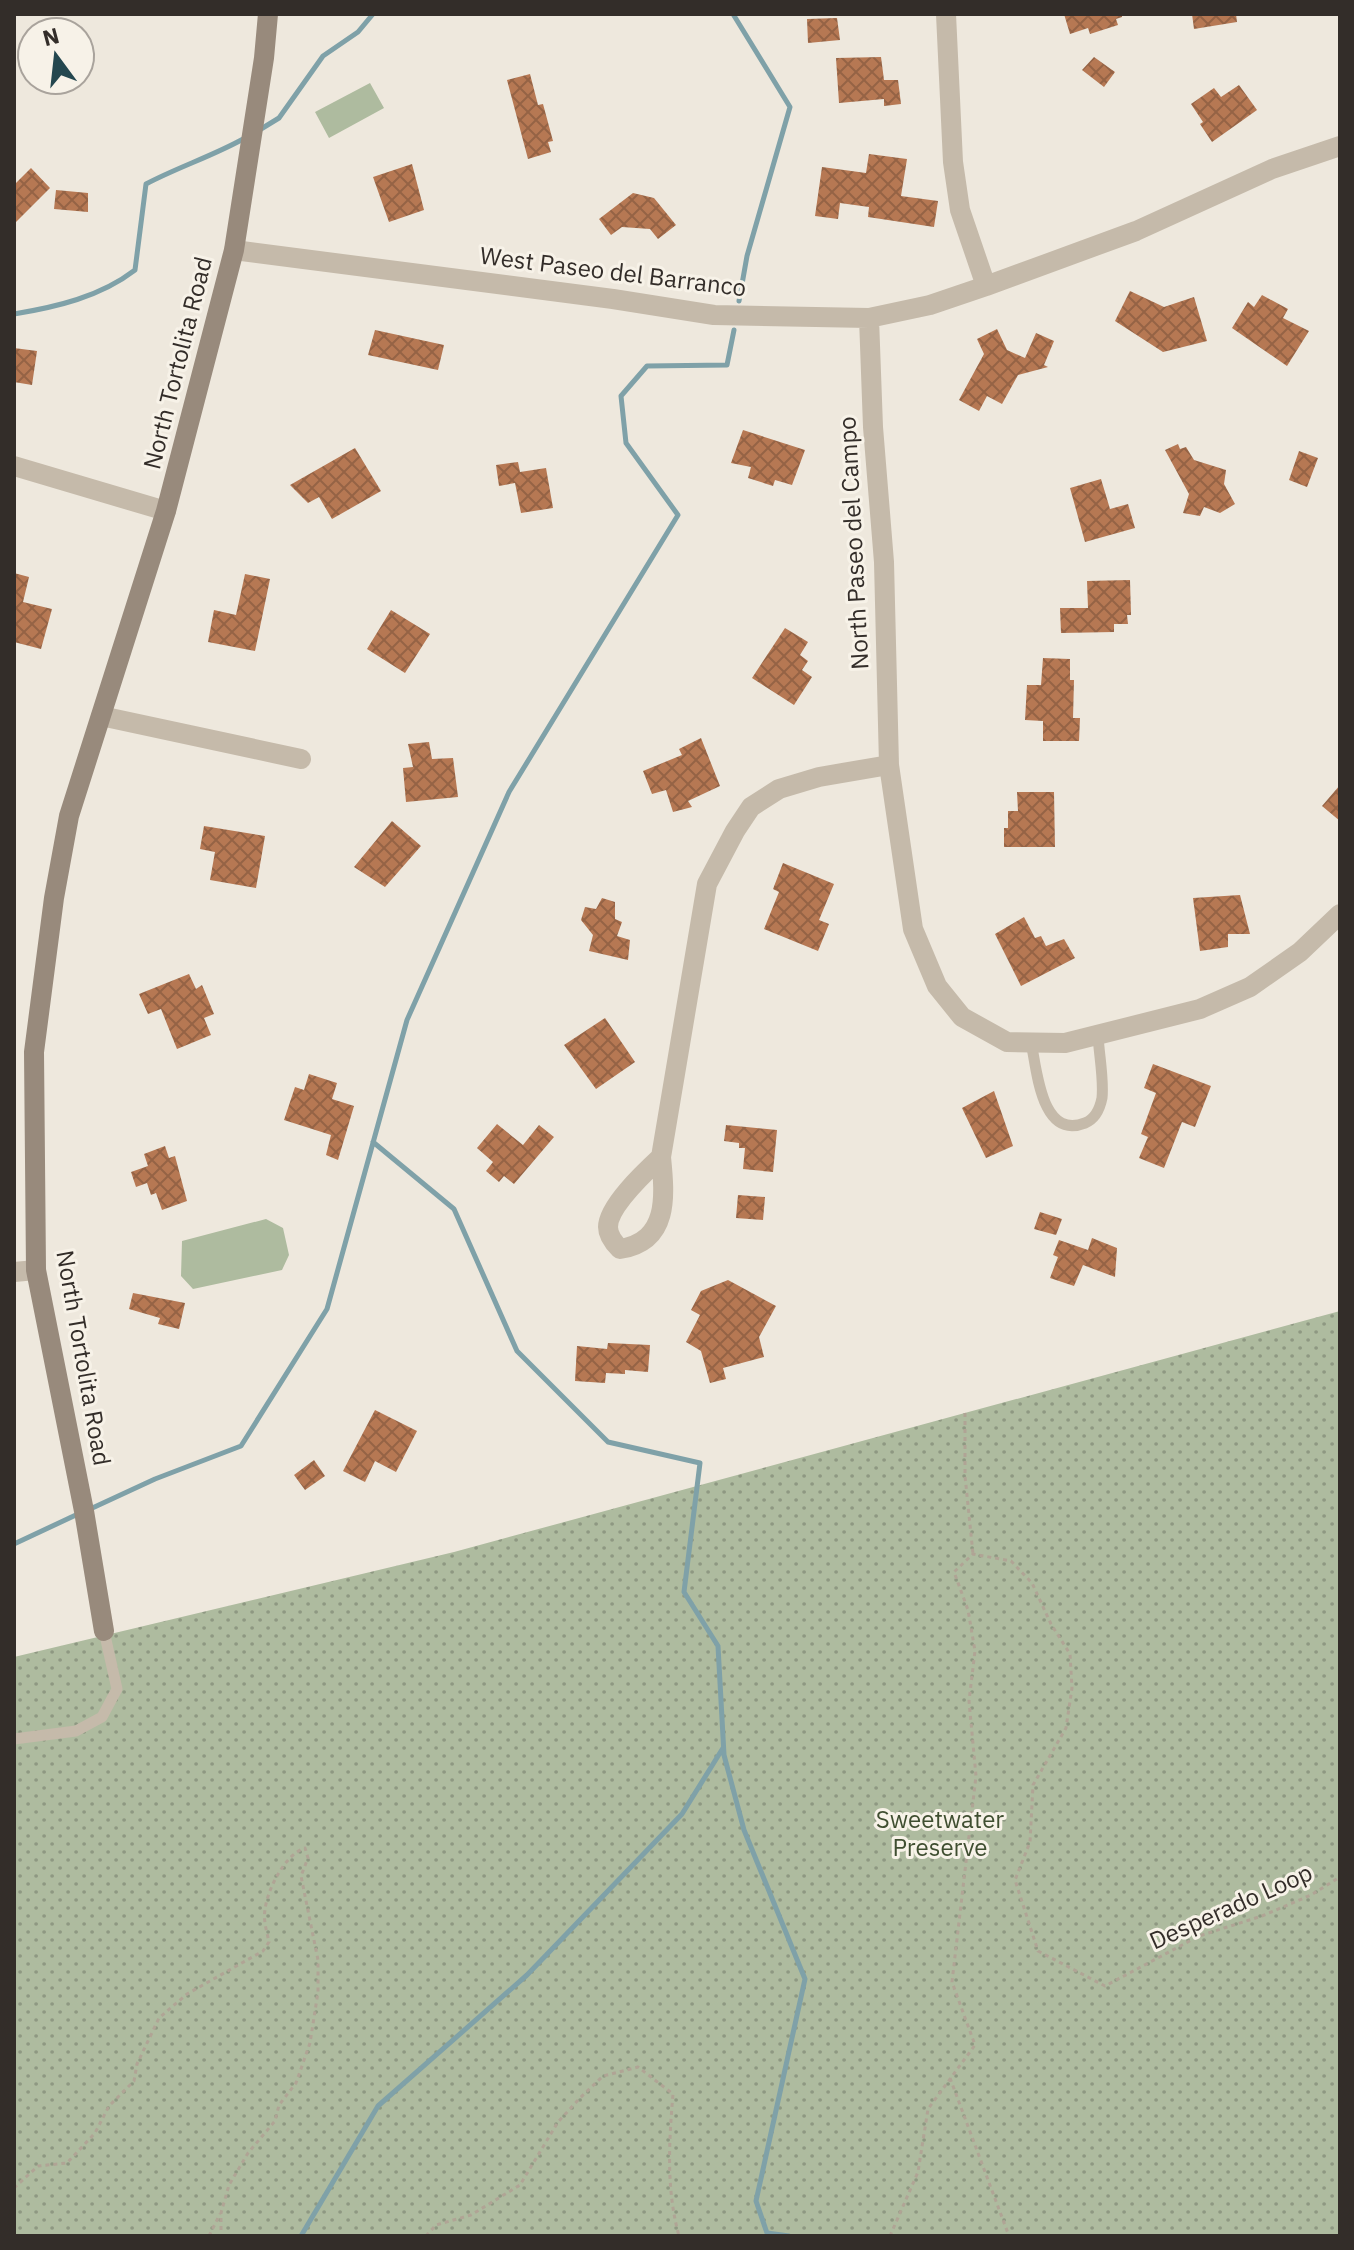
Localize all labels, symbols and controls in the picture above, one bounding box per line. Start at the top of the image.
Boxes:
north arrow [16,16,96,96]
text: N [39,20,62,52]
street label: West Paseo del Barranco [478,239,748,303]
street label: North Tortolita Road [135,253,219,472]
street label: North Paseo del Campo [830,416,876,670]
street label: North Tortolita Road [49,1248,119,1468]
park label: Sweetwater Preserve [876,1803,1004,1863]
street label: Desperado Loop [1144,1856,1317,1956]

